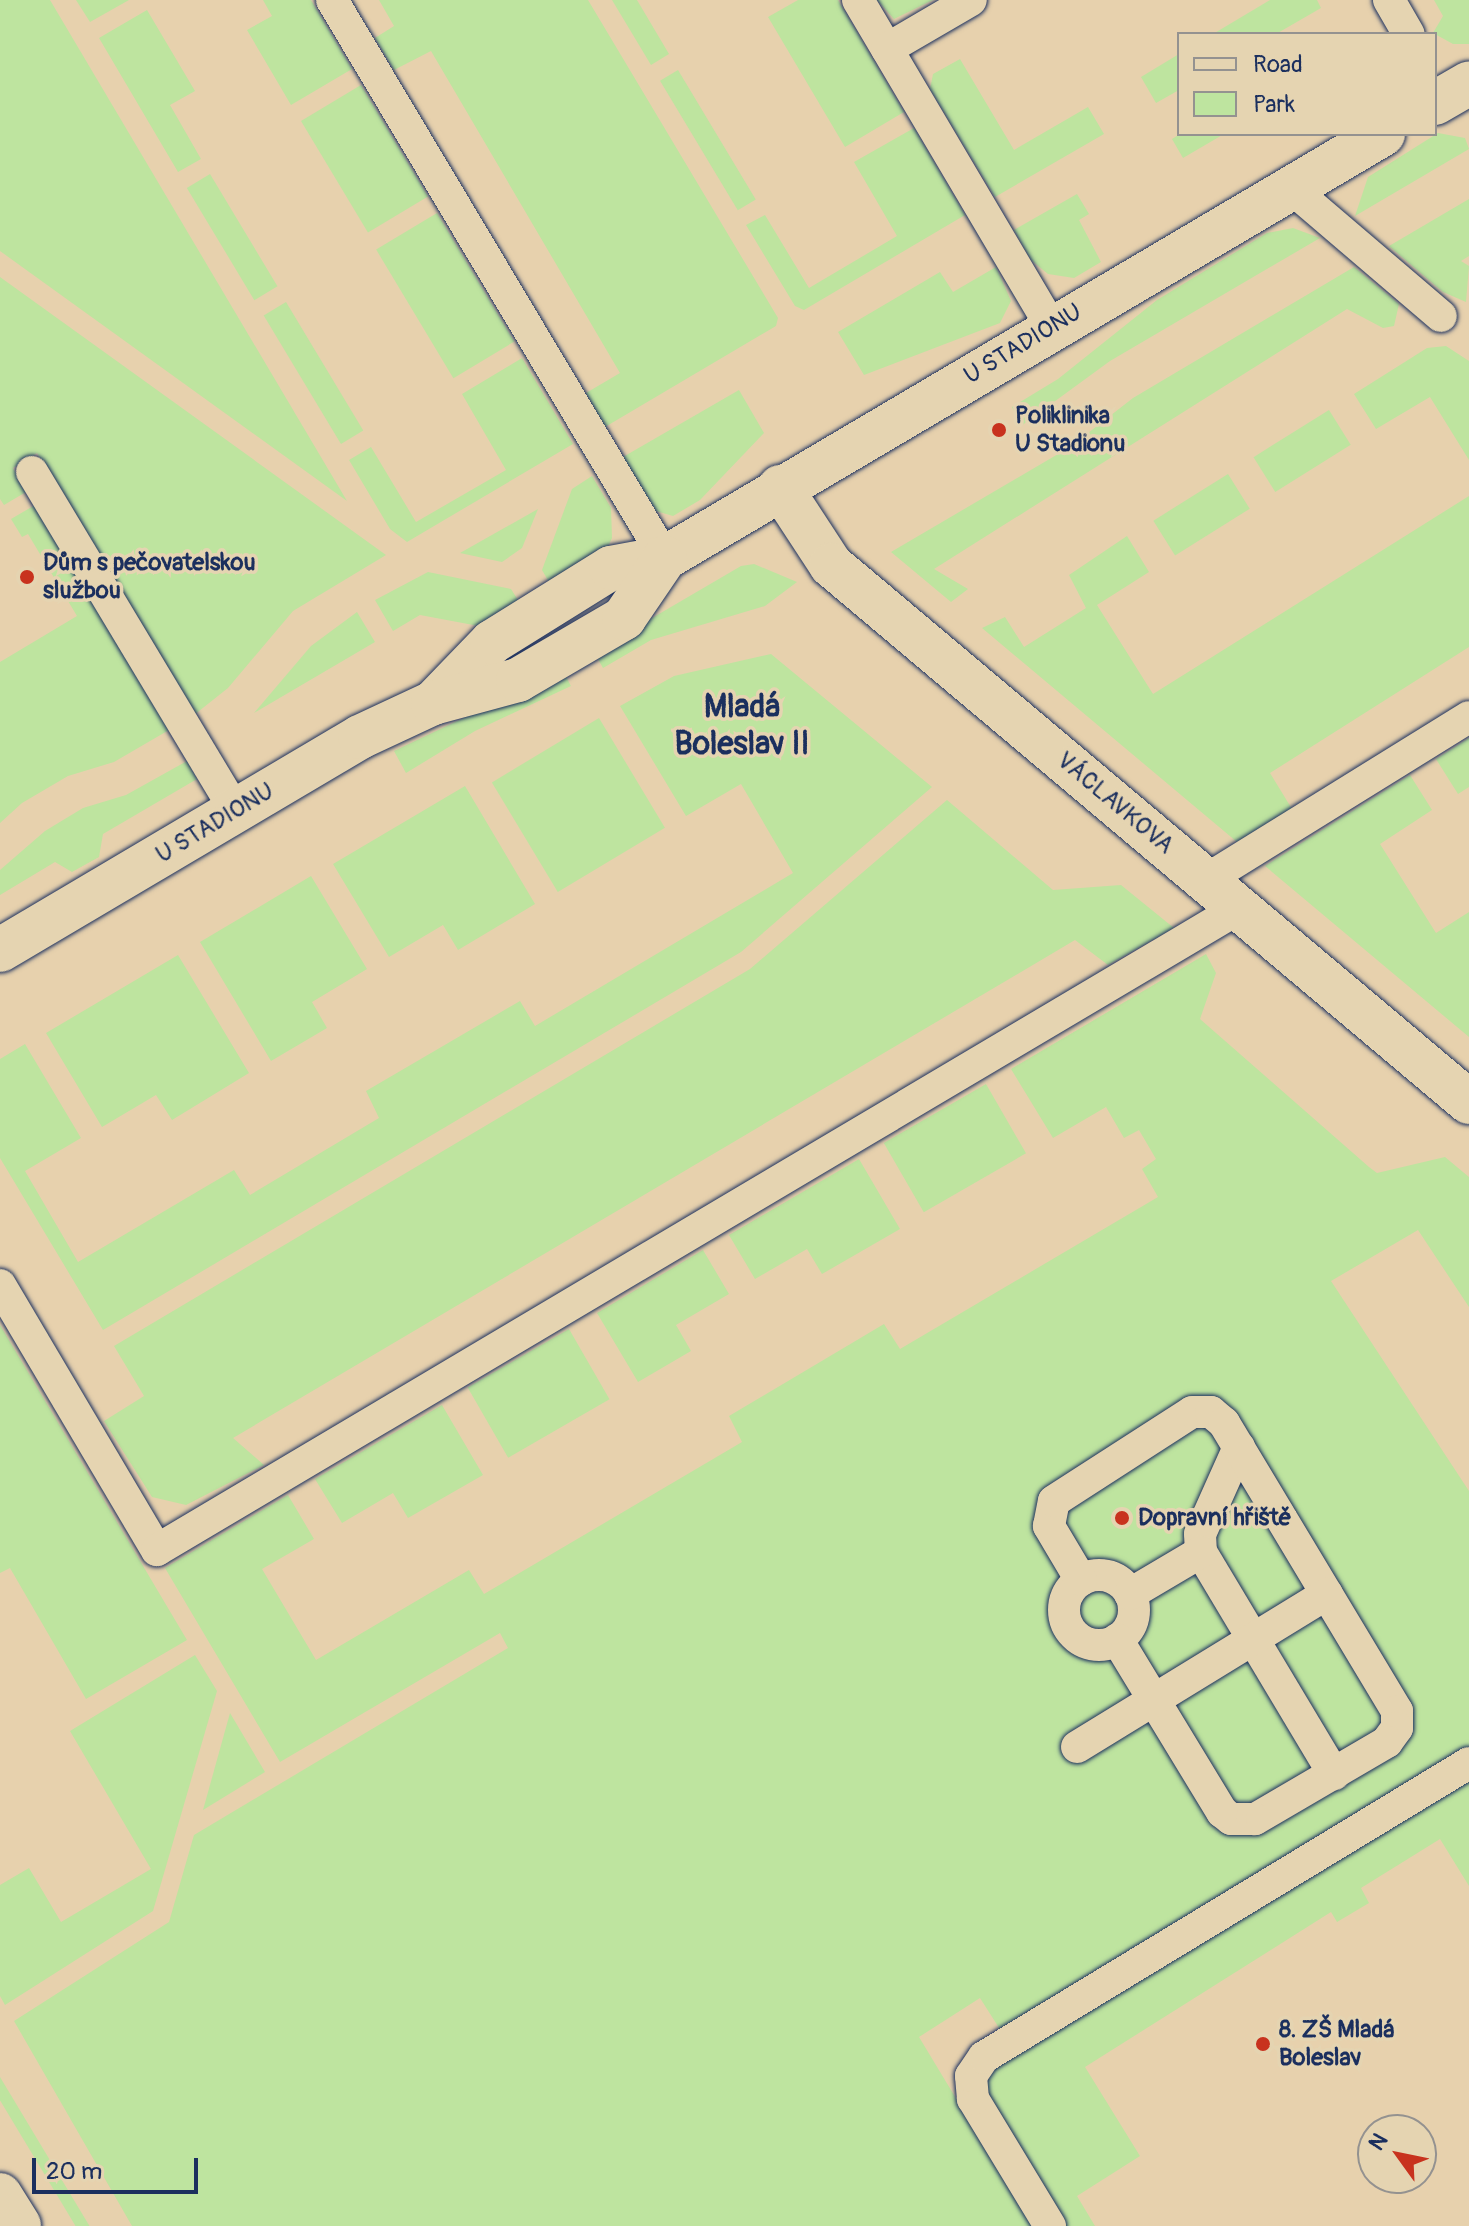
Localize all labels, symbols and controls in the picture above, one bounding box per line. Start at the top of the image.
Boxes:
legend [1177,32,1437,136]
text: Road [1253,50,1303,79]
text: Park [1253,90,1295,119]
street label: U STADIONU [959,298,1087,390]
place label: Poliklinika U Stadionu [1015,402,1125,458]
marker: Poliklinika U Stadionu [990,421,1008,439]
place label: Dům s pečovatelskou službou [43,549,256,605]
marker: Dům s pečovatelskou službou [18,568,36,586]
district label: Mladá Boleslav II [675,689,809,764]
street label: VÁCLAVKOVA [1051,746,1179,860]
street label: U STADIONU [151,777,279,869]
place label: Dopravní hřiště [1138,1504,1292,1532]
marker: Dopravní hřiště [1113,1509,1131,1527]
place label: 8. ZŠ Mladá Boleslav [1279,2016,1394,2072]
marker: 8. ZŠ Mladá Boleslav [1254,2035,1272,2053]
north arrow [1357,2114,1437,2194]
text: N [1363,2128,1394,2156]
scale bar [36,2142,202,2192]
text: 20 m [46,2157,102,2186]

